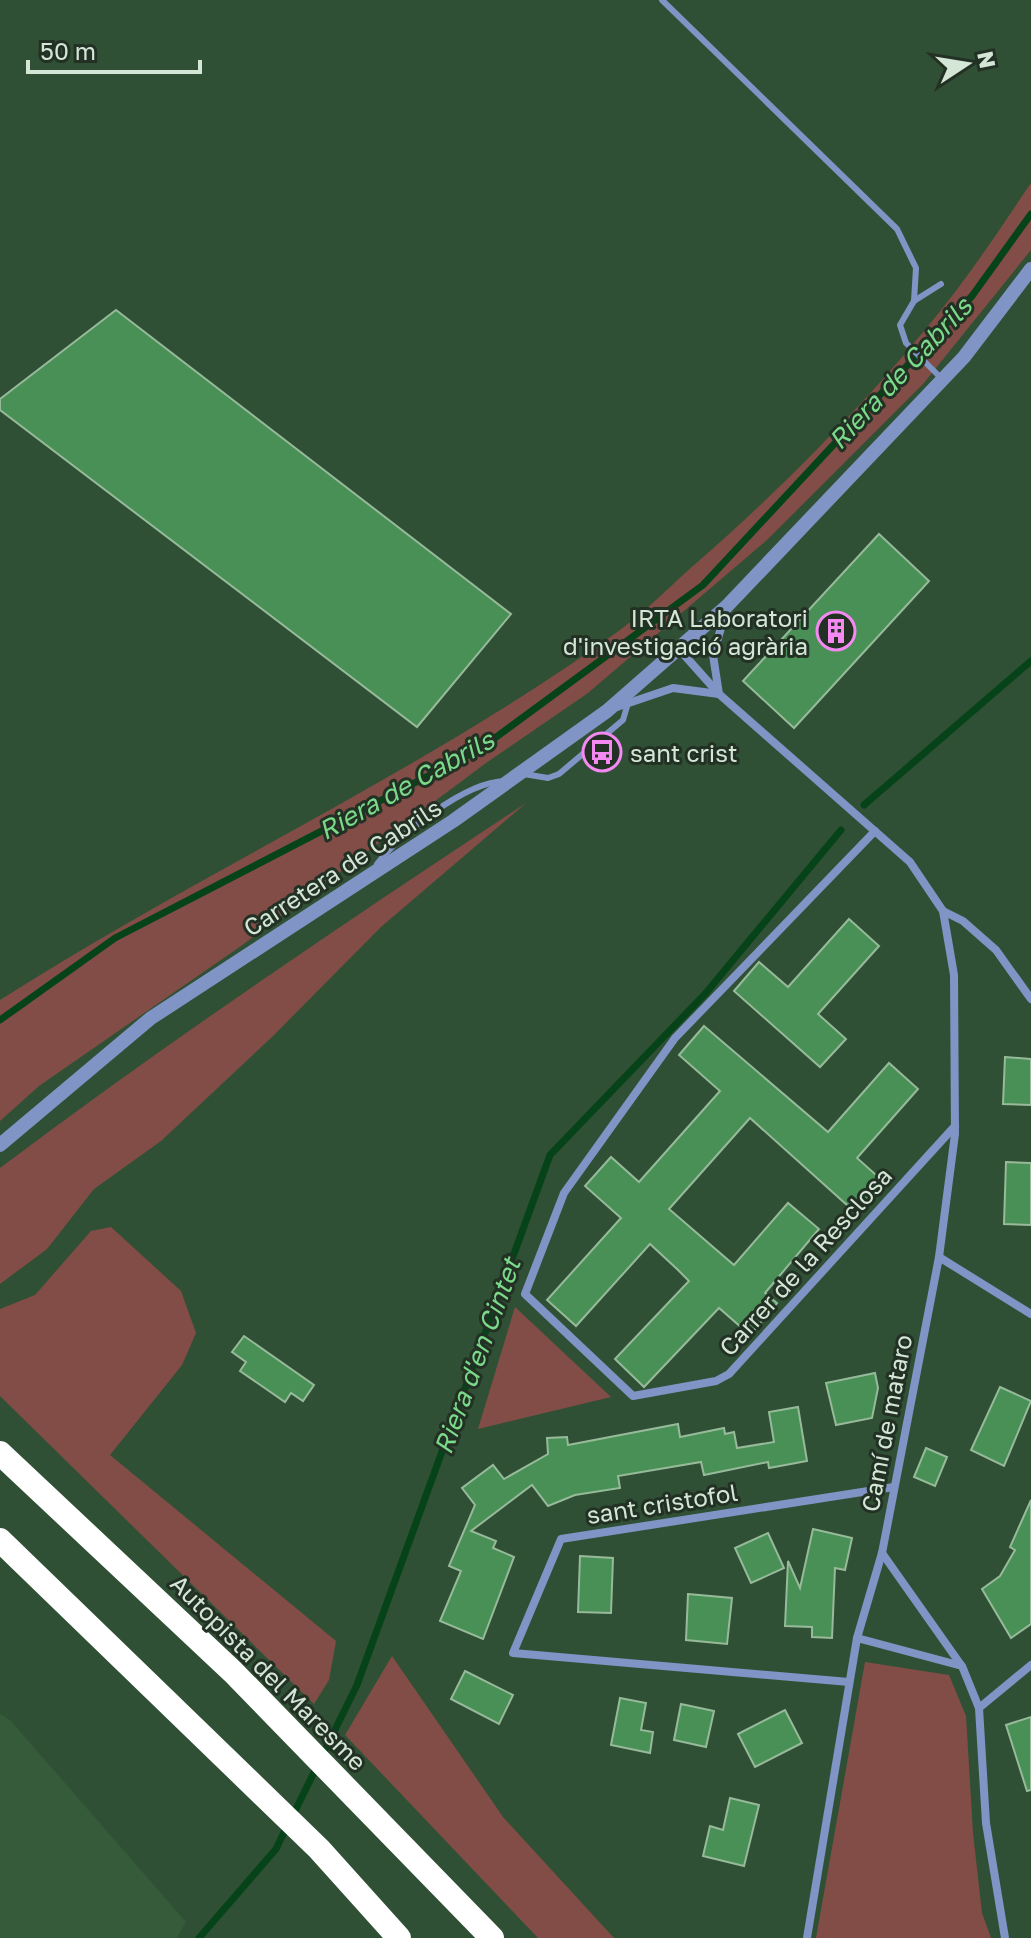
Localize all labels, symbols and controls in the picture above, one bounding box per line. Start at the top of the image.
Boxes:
scale bar [28,24,200,74]
north arrow [927,24,1007,104]
text: 50 m [40,36,96,65]
text: N [972,49,1002,71]
water label: Riera de Cabrils [822,290,979,455]
place label: IRTA Laboratori d'investigació agrària [563,603,808,660]
building icon: IRTA Laboratori d'investigació agrària [815,610,857,652]
water label: Riera de Cabrils [313,723,500,846]
bus stop icon: sant crist [581,731,623,773]
place label: sant crist [630,738,738,767]
street label: Carretera de Cabrils [238,792,446,942]
street label: Carrer de la Resclosa [713,1161,897,1361]
water label: Riera d'en Cintet [427,1251,528,1458]
street label: Camí de mataro [855,1332,917,1514]
street label: sant cristofol [584,1477,740,1529]
street label: Autopista del Maresme [165,1568,373,1776]

